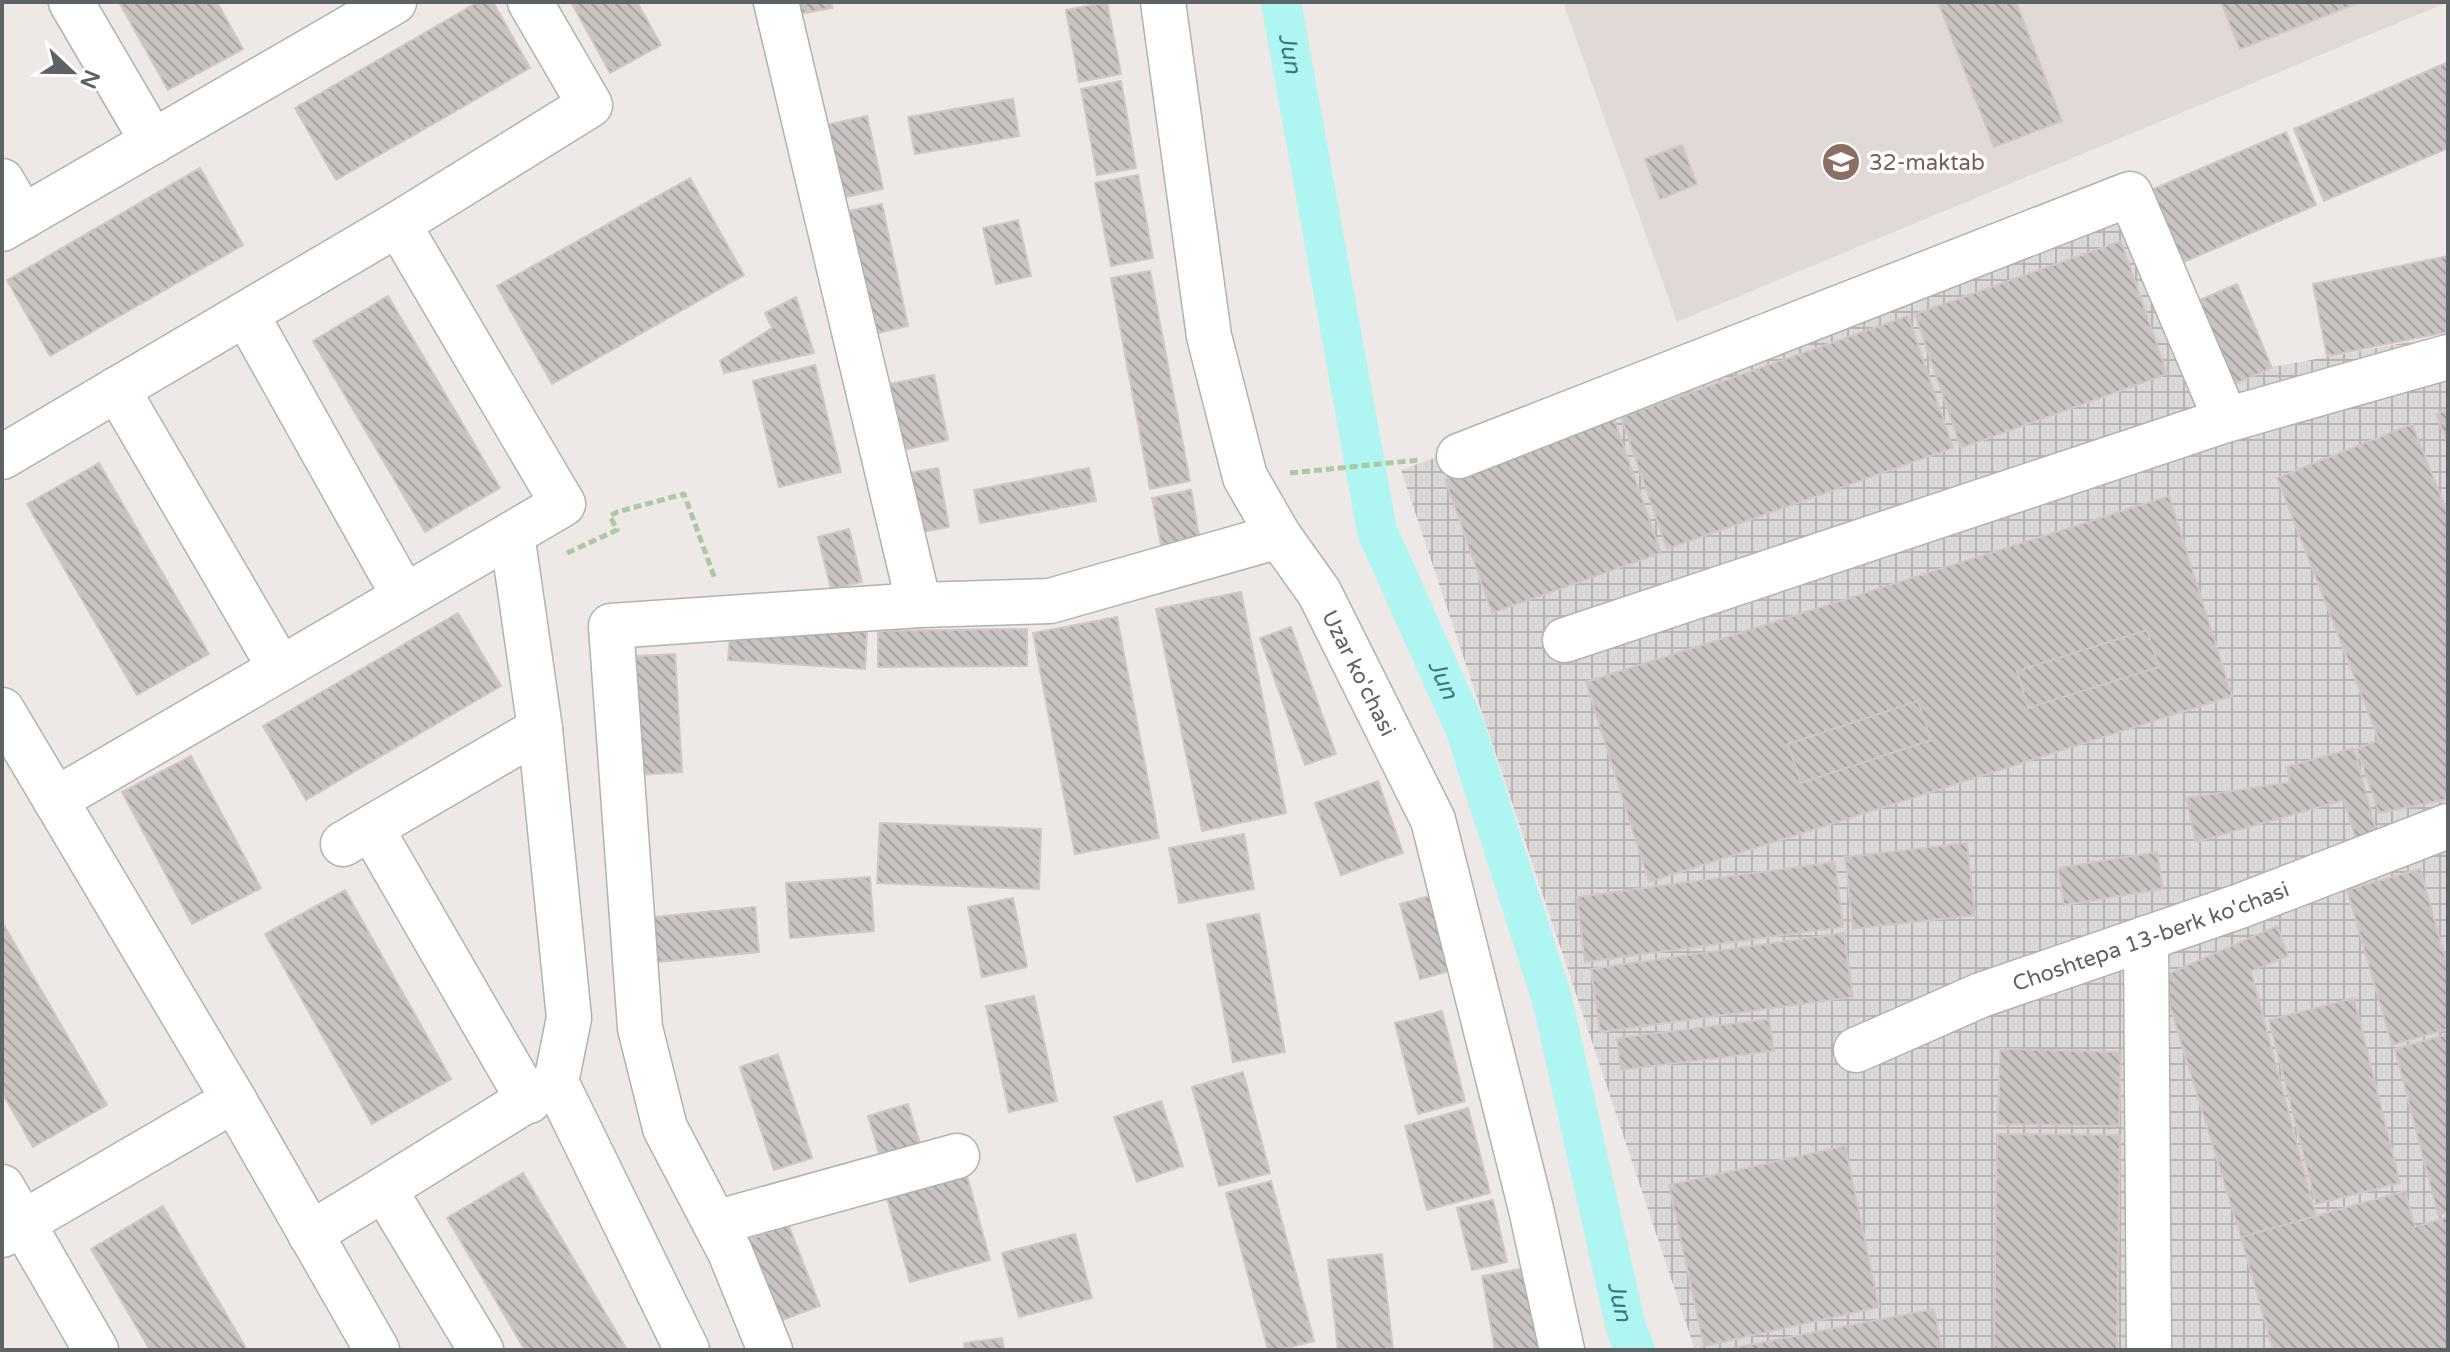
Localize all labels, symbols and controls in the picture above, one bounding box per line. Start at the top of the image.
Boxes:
water label: Jun [1272,31,1308,77]
north arrow [32,32,112,112]
text: N [74,66,105,92]
school or university icon: 32-maktab [1820,141,1862,183]
place label: 32-maktab [1869,150,1985,176]
street label: Uzar ko'chasi [1316,606,1401,741]
water label: Jun [1421,655,1465,705]
street label: Choshtepa 13-berk ko'chasi [2009,876,2293,997]
water label: Jun [1601,1279,1638,1326]

